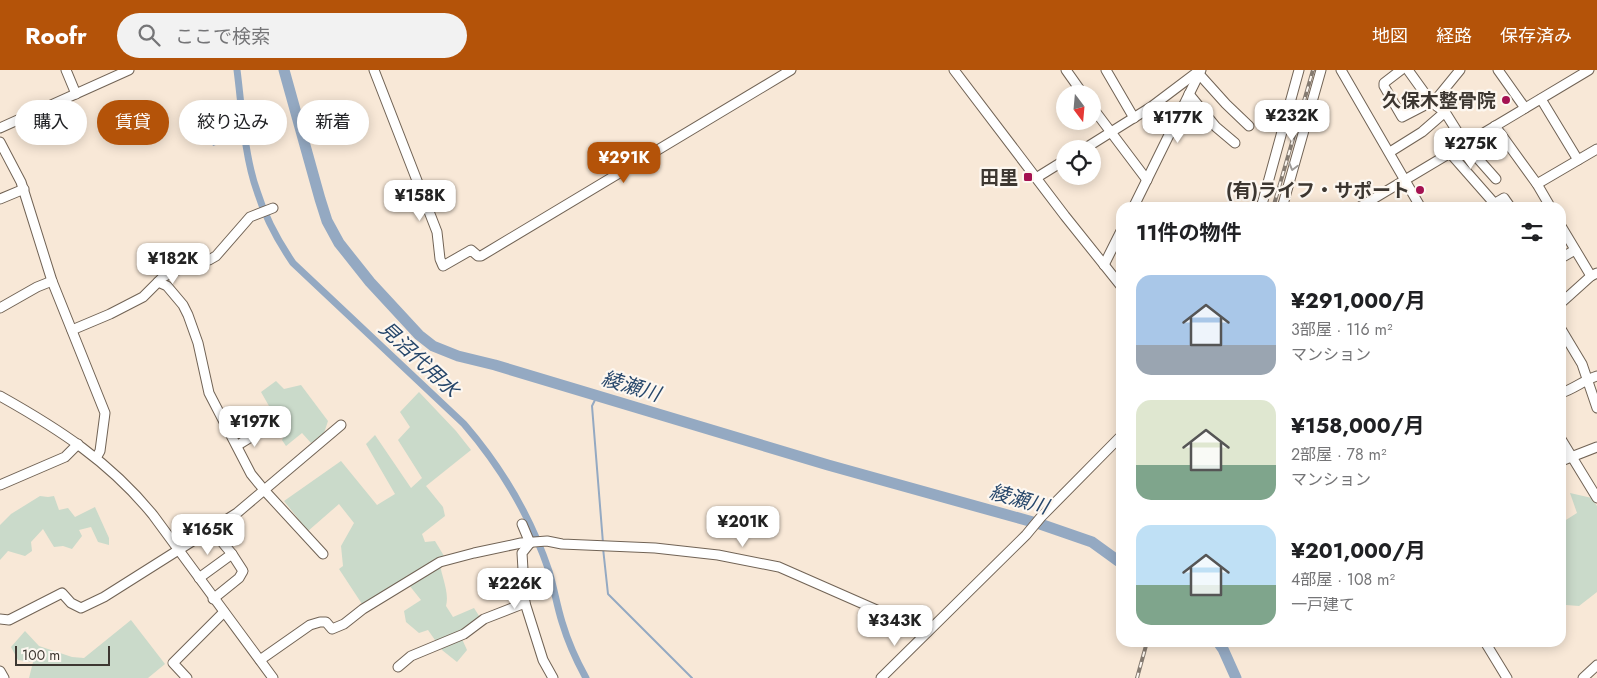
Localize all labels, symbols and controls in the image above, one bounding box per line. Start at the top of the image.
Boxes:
search box [117,13,467,58]
text: Roofr [25,18,87,53]
icon: search [135,21,163,49]
text: ここで検索 [175,23,270,50]
text: 地図 [1372,23,1408,49]
text: 経路 [1436,23,1472,49]
text: 保存済み [1500,23,1572,49]
north arrow [1056,85,1101,130]
map controls [1056,85,1101,185]
place label: 久保木整骨院 [1382,87,1496,114]
marker: 久保木整骨院 [1500,94,1512,106]
chip: 購入 [15,100,87,145]
chip: 賃貸 [97,100,169,145]
chip: 絞り込み [179,100,287,145]
chip: 新着 [297,100,369,145]
pin: ¥232K [1257,100,1327,142]
pin: ¥177K [1143,102,1213,144]
text: ¥232K [1266,104,1318,127]
text: ¥177K [1153,106,1203,129]
pin: ¥275K [1436,128,1506,170]
text: ¥275K [1445,132,1497,155]
button: locate [1056,140,1101,185]
pin: ¥291K [589,142,659,184]
text: ¥291K [598,146,650,169]
one-way arrow [1289,163,1299,171]
place label: 田里 [980,164,1018,191]
marker: 田里 [1022,171,1034,183]
place label: (有)ライフ・サポート [1226,177,1410,204]
pin: ¥158K [385,180,455,222]
text: ¥158K [395,184,445,207]
marker: (有)ライフ・サポート [1414,184,1426,196]
text: 11件の物件 [1136,218,1241,248]
icon: filters [1518,218,1546,246]
pin: ¥182K [138,242,208,285]
text: ¥182K [148,247,198,270]
text: ¥291,000/月 [1291,286,1426,316]
icon: home [1176,295,1236,355]
water label: 見沼代用水 [372,315,467,405]
text: 3部屋 · 116 m² [1291,318,1393,341]
text: マンション [1291,343,1371,366]
water label: 綾瀬川 [598,364,666,410]
pin: ¥197K [220,406,290,448]
text: ¥197K [230,410,280,433]
text: ¥158,000/月 [1291,411,1424,441]
icon: home [1176,420,1236,480]
text: 2部屋 · 78 m² [1291,443,1386,466]
text: マンション [1291,468,1371,491]
water label: 綾瀬川 [986,477,1054,522]
pin: ¥201K [708,506,778,548]
text: ¥201K [717,510,769,533]
pin: ¥165K [173,514,243,556]
text: ¥165K [182,518,234,541]
text: ¥201,000/月 [1291,536,1426,566]
icon: home [1176,545,1236,605]
pin: ¥226K [480,568,550,610]
text: 4部屋 · 108 m² [1291,568,1395,591]
text: ¥226K [488,572,542,595]
text: 一戸建て [1291,593,1355,616]
pin: ¥343K [860,604,930,647]
text: ¥343K [869,609,921,632]
scale bar [15,643,110,666]
text: 100 m [22,645,60,665]

